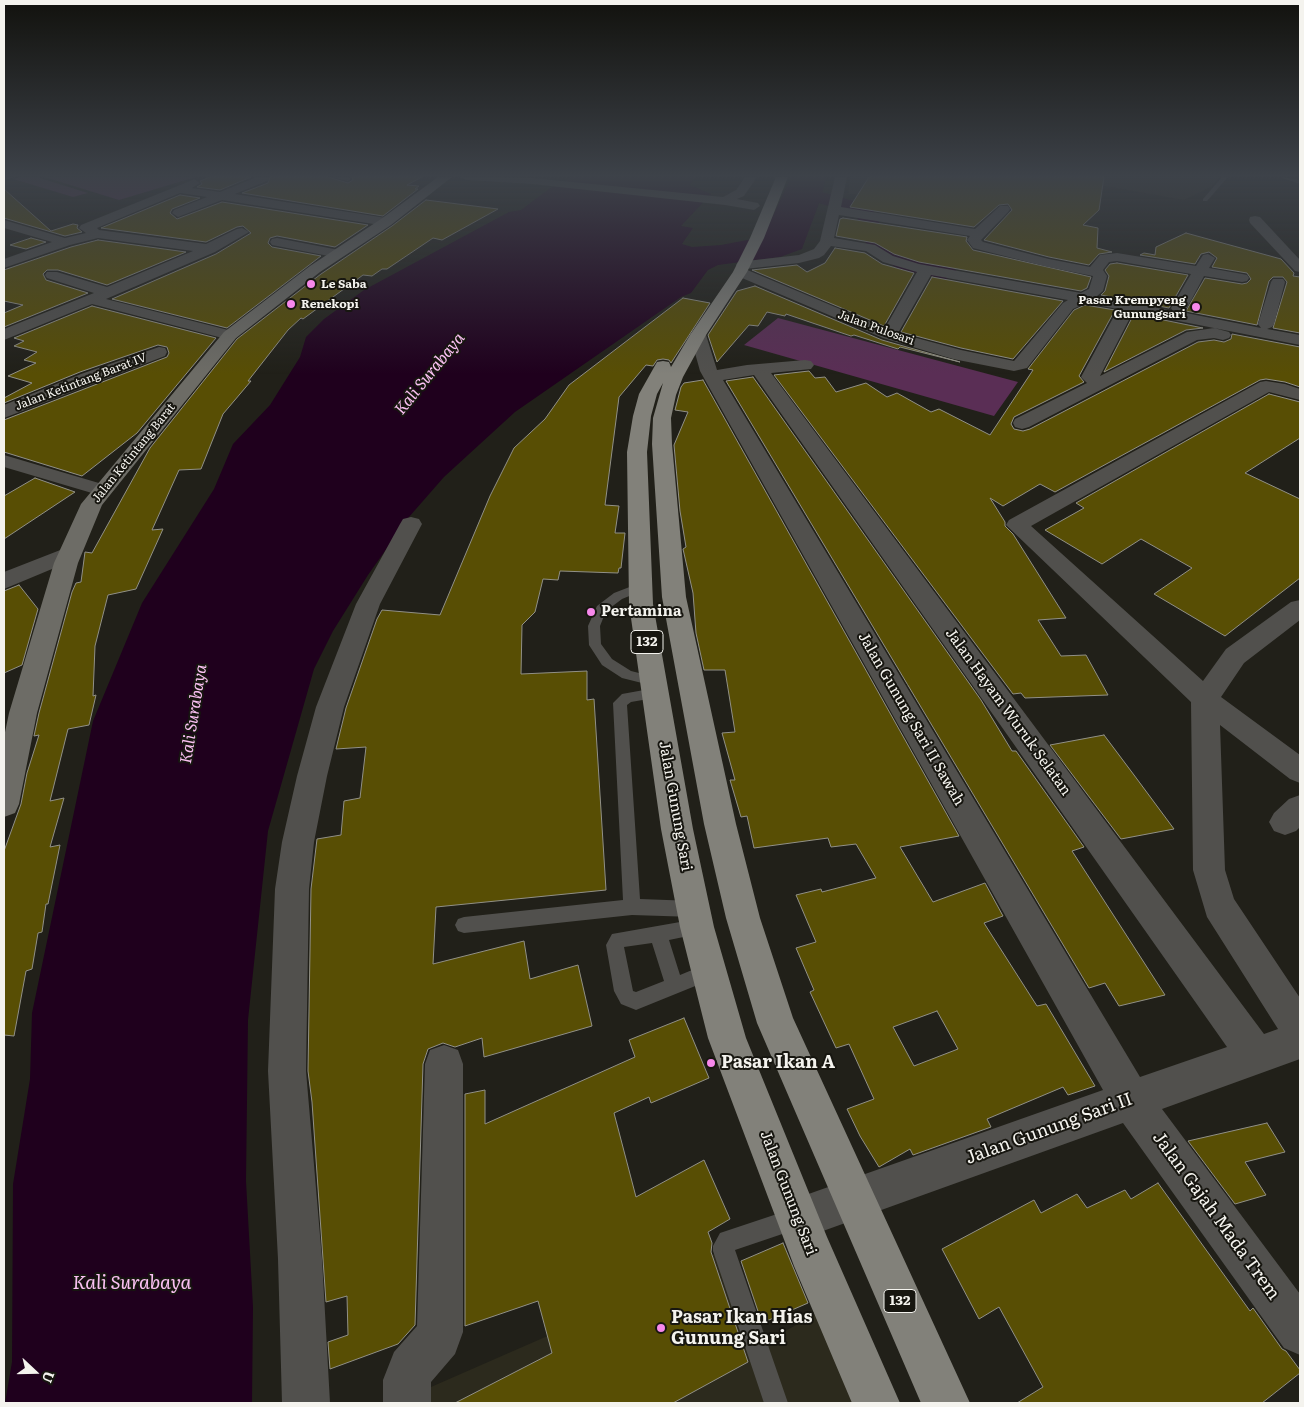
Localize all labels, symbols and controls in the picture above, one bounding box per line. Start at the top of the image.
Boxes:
place label: Le Saba [321,277,367,291]
marker: Le Saba [305,278,317,290]
place label: Pasar Krempyeng Gunungsari [1078,293,1186,321]
place label: Renekopi [301,297,359,311]
marker: Renekopi [285,298,297,310]
marker: Pasar Krempyeng Gunungsari [1190,301,1202,313]
street label: Jalan Pulosari [836,307,916,349]
water label: Kali Surabaya [391,329,469,419]
street label: Jalan Ketintang Barat IV [13,350,149,414]
street label: Jalan Ketintang Barat [89,400,179,506]
place label: Pertamina [601,603,682,621]
marker: Pertamina [585,606,597,618]
street label: Jalan Hayam Wuruk Selatan [941,625,1075,799]
street label: Jalan Gunung Sari II Sawah [854,629,968,809]
road number: 132 [631,630,663,654]
water label: Kali Surabaya [177,663,211,765]
street label: Jalan Gunung Sari [655,740,695,872]
place label: Pasar Ikan A [721,1052,835,1074]
marker: Pasar Ikan A [705,1057,717,1069]
street label: Jalan Gunung Sari II [962,1089,1136,1169]
street label: Jalan Gunung Sari [756,1128,820,1258]
street label: Jalan Gajah Mada Trem [1148,1128,1284,1304]
water label: Kali Surabaya [73,1272,191,1294]
road number: 132 [884,1290,916,1312]
place label: Pasar Ikan Hias Gunung Sari [671,1307,812,1350]
marker: Pasar Ikan Hias Gunung Sari [655,1322,667,1334]
north arrow [10,1347,60,1397]
text: U [38,1369,60,1386]

